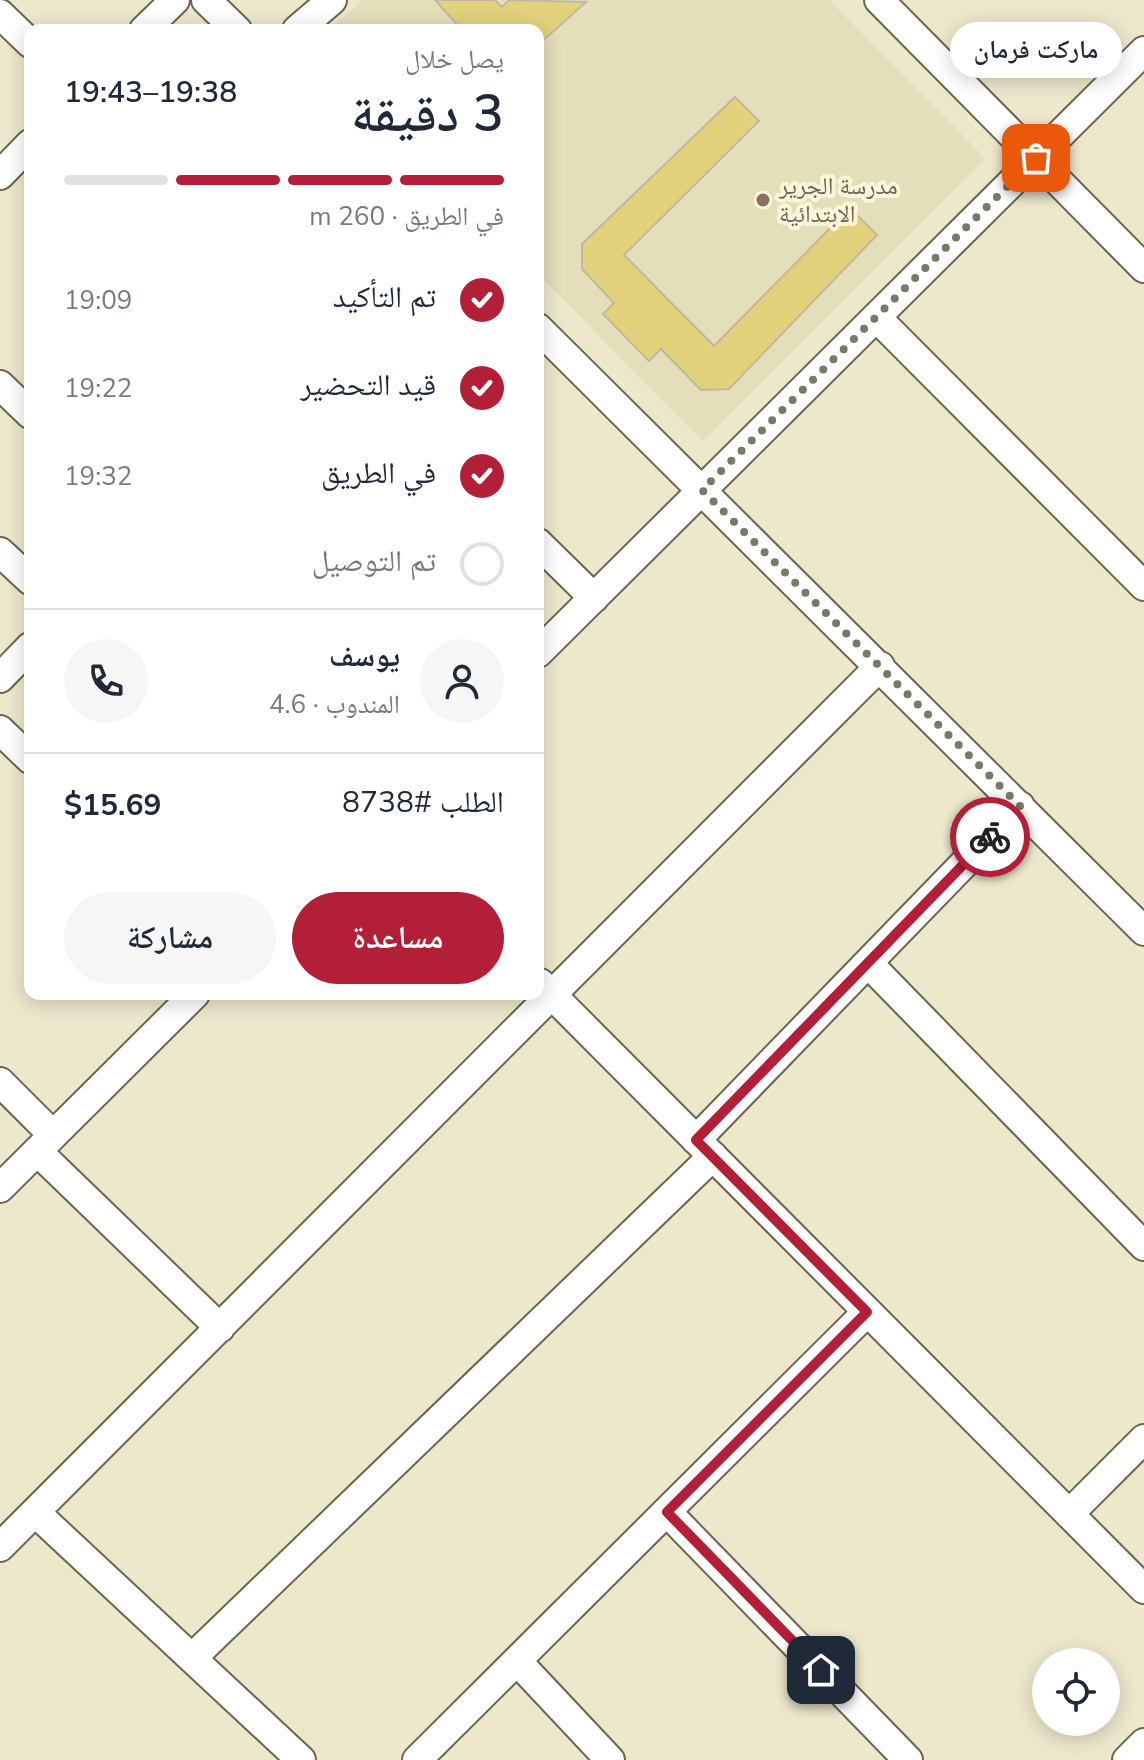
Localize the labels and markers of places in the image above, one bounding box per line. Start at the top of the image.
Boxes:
callout: مارکت فرمان [950,22,1122,78]
pin [1002,124,1070,192]
place label: مدرسة الجرير الابتدائية [778,170,898,230]
marker: مدرسة الجرير الابتدائية [754,191,772,209]
pin [787,1636,855,1704]

